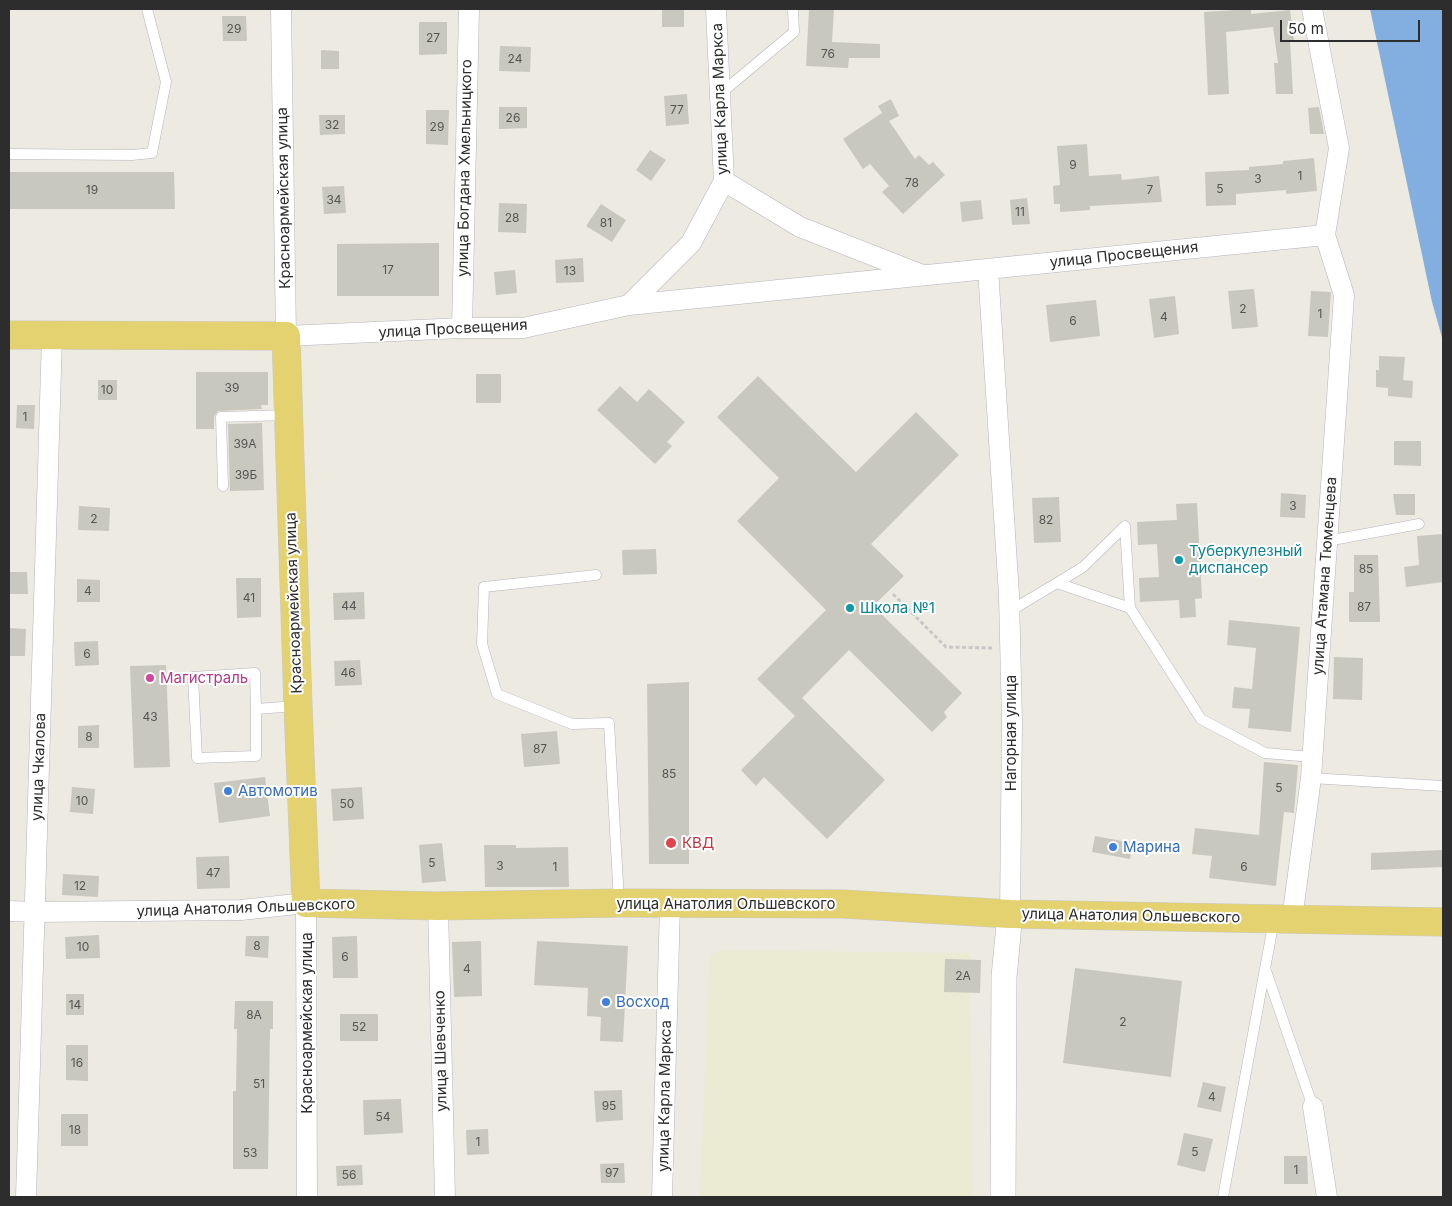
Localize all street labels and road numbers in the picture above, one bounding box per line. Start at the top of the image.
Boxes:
street label: улица Карла Маркса [708,23,732,175]
street label: улица Богдана Хмельницкого [454,59,476,277]
street label: Красноармейская улица [273,107,295,289]
street label: улица Просвещения [1049,238,1199,272]
street label: улица Просвещения [378,316,528,342]
street label: улица Атамана Тюменцева [1309,476,1341,676]
street label: Красноармейская улица [282,512,306,694]
street label: Нагорная улица [1002,675,1020,791]
street label: улица Чкалова [28,713,50,821]
street label: улица Анатолия Ольшевского [136,895,356,921]
street label: улица Анатолия Ольшевского [617,895,835,913]
street label: улица Анатолия Ольшевского [1021,905,1241,927]
street label: Красноармейская улица [298,932,316,1114]
street label: улица Шевченко [431,990,451,1112]
street label: улица Карла Маркса [655,1020,675,1172]

